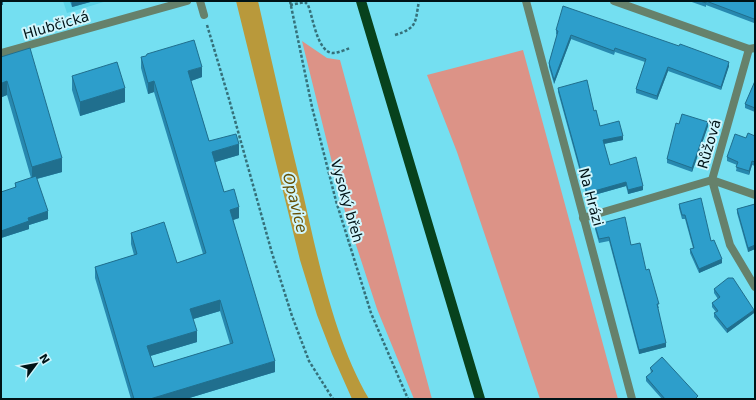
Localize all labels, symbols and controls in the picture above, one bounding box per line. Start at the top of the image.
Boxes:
street label: Hlubčická [21,8,91,42]
street label: Růžová [694,117,724,171]
street label: Vysoký břeh [328,158,366,244]
street label: Na Hrázi [576,166,606,228]
water label: Opavice [279,171,311,235]
north arrow [16,344,56,384]
text: N [36,352,52,366]

